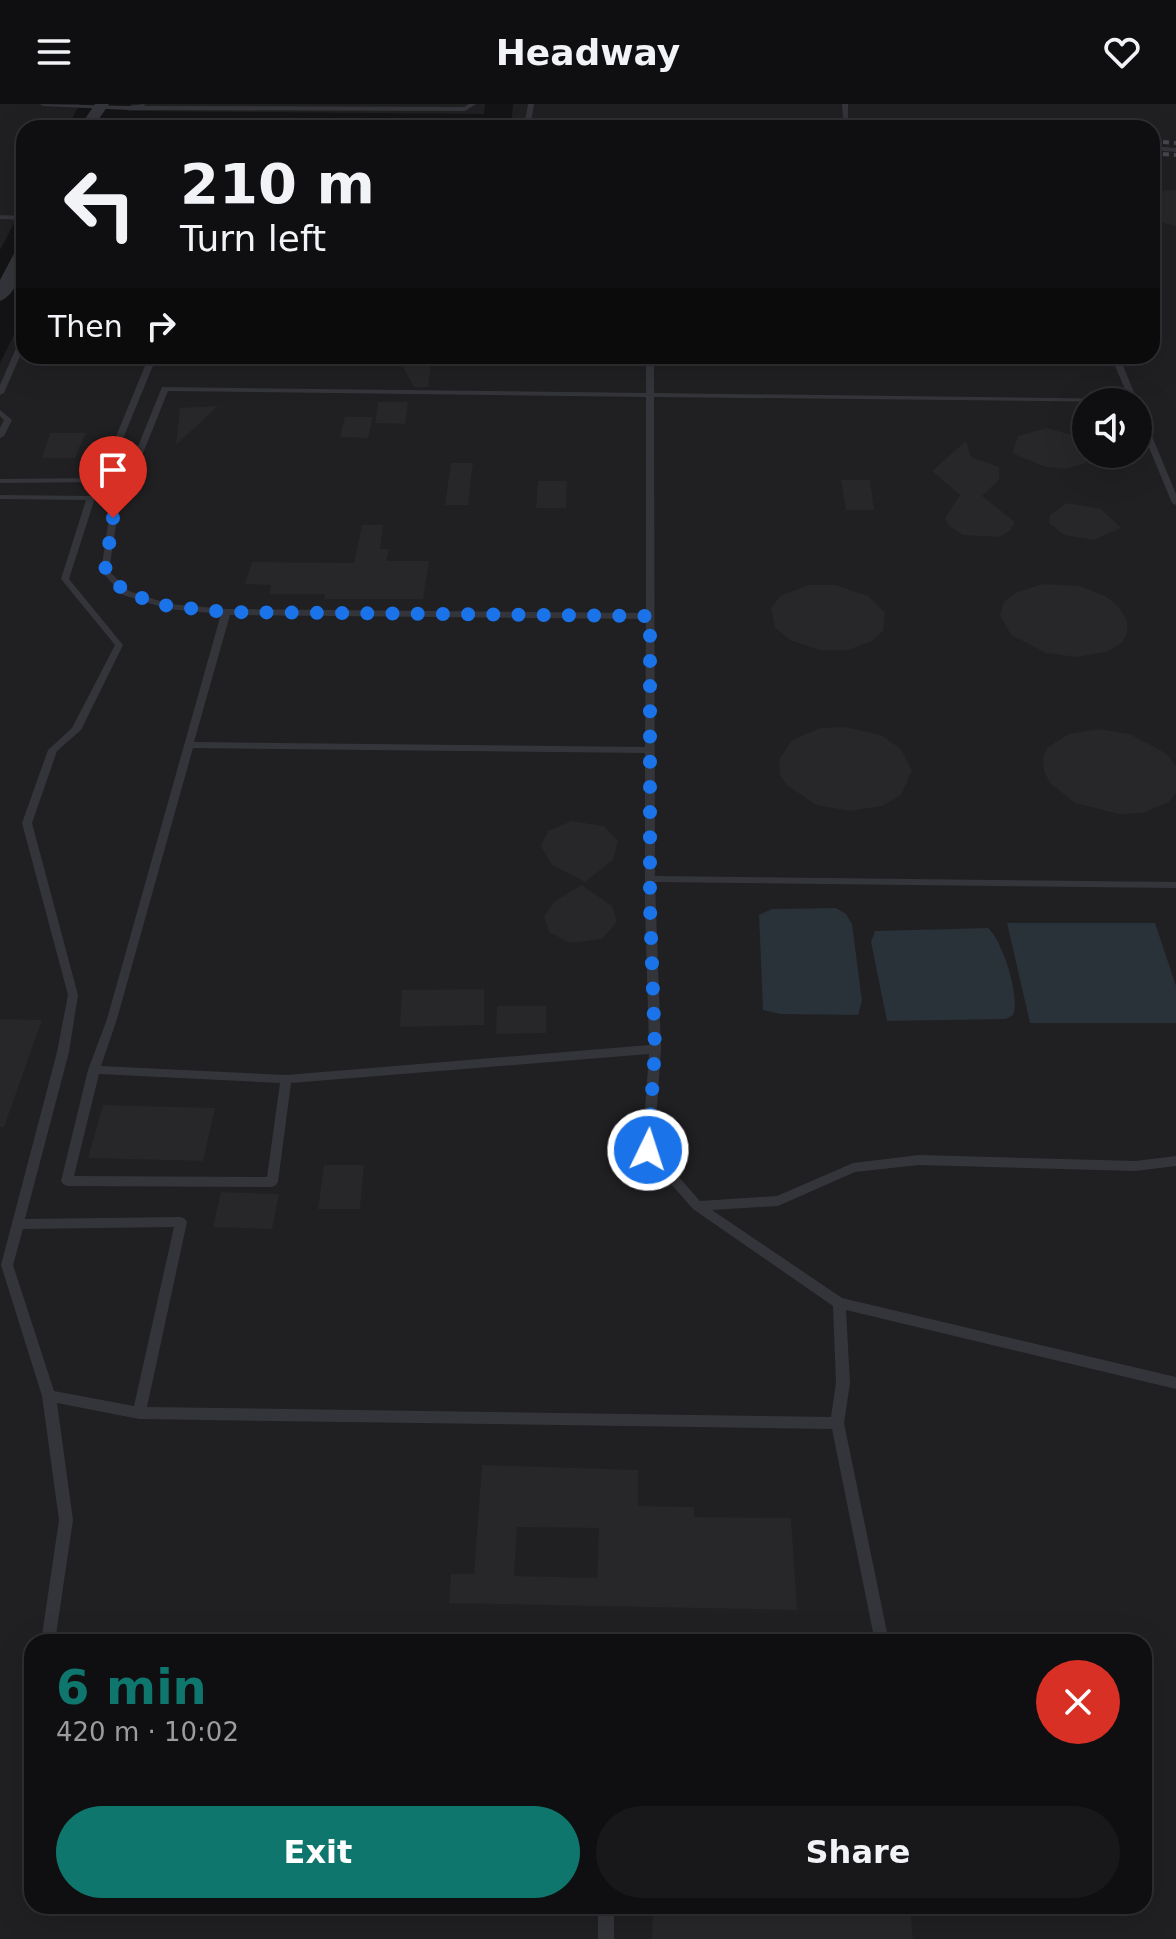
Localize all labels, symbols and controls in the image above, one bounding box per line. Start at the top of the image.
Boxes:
icon: menu [32,30,76,74]
icon: heart [1100,30,1144,74]
text: Headway [496,32,680,73]
text: 210 m [180,151,375,216]
icon: left [48,152,152,256]
text: Turn left [180,218,326,259]
icon: right [139,304,183,348]
text: Then [48,309,123,344]
map controls [1072,388,1152,468]
button: sound [1072,388,1152,468]
pin [79,436,147,518]
icon: arrive [91,448,135,492]
position arrow [606,1108,690,1192]
text: 6 min [56,1659,207,1715]
button: close [1036,1660,1120,1744]
text: 420 m · 10:02 [56,1717,239,1747]
button: Exit [56,1806,580,1898]
button: Share [596,1806,1120,1898]

